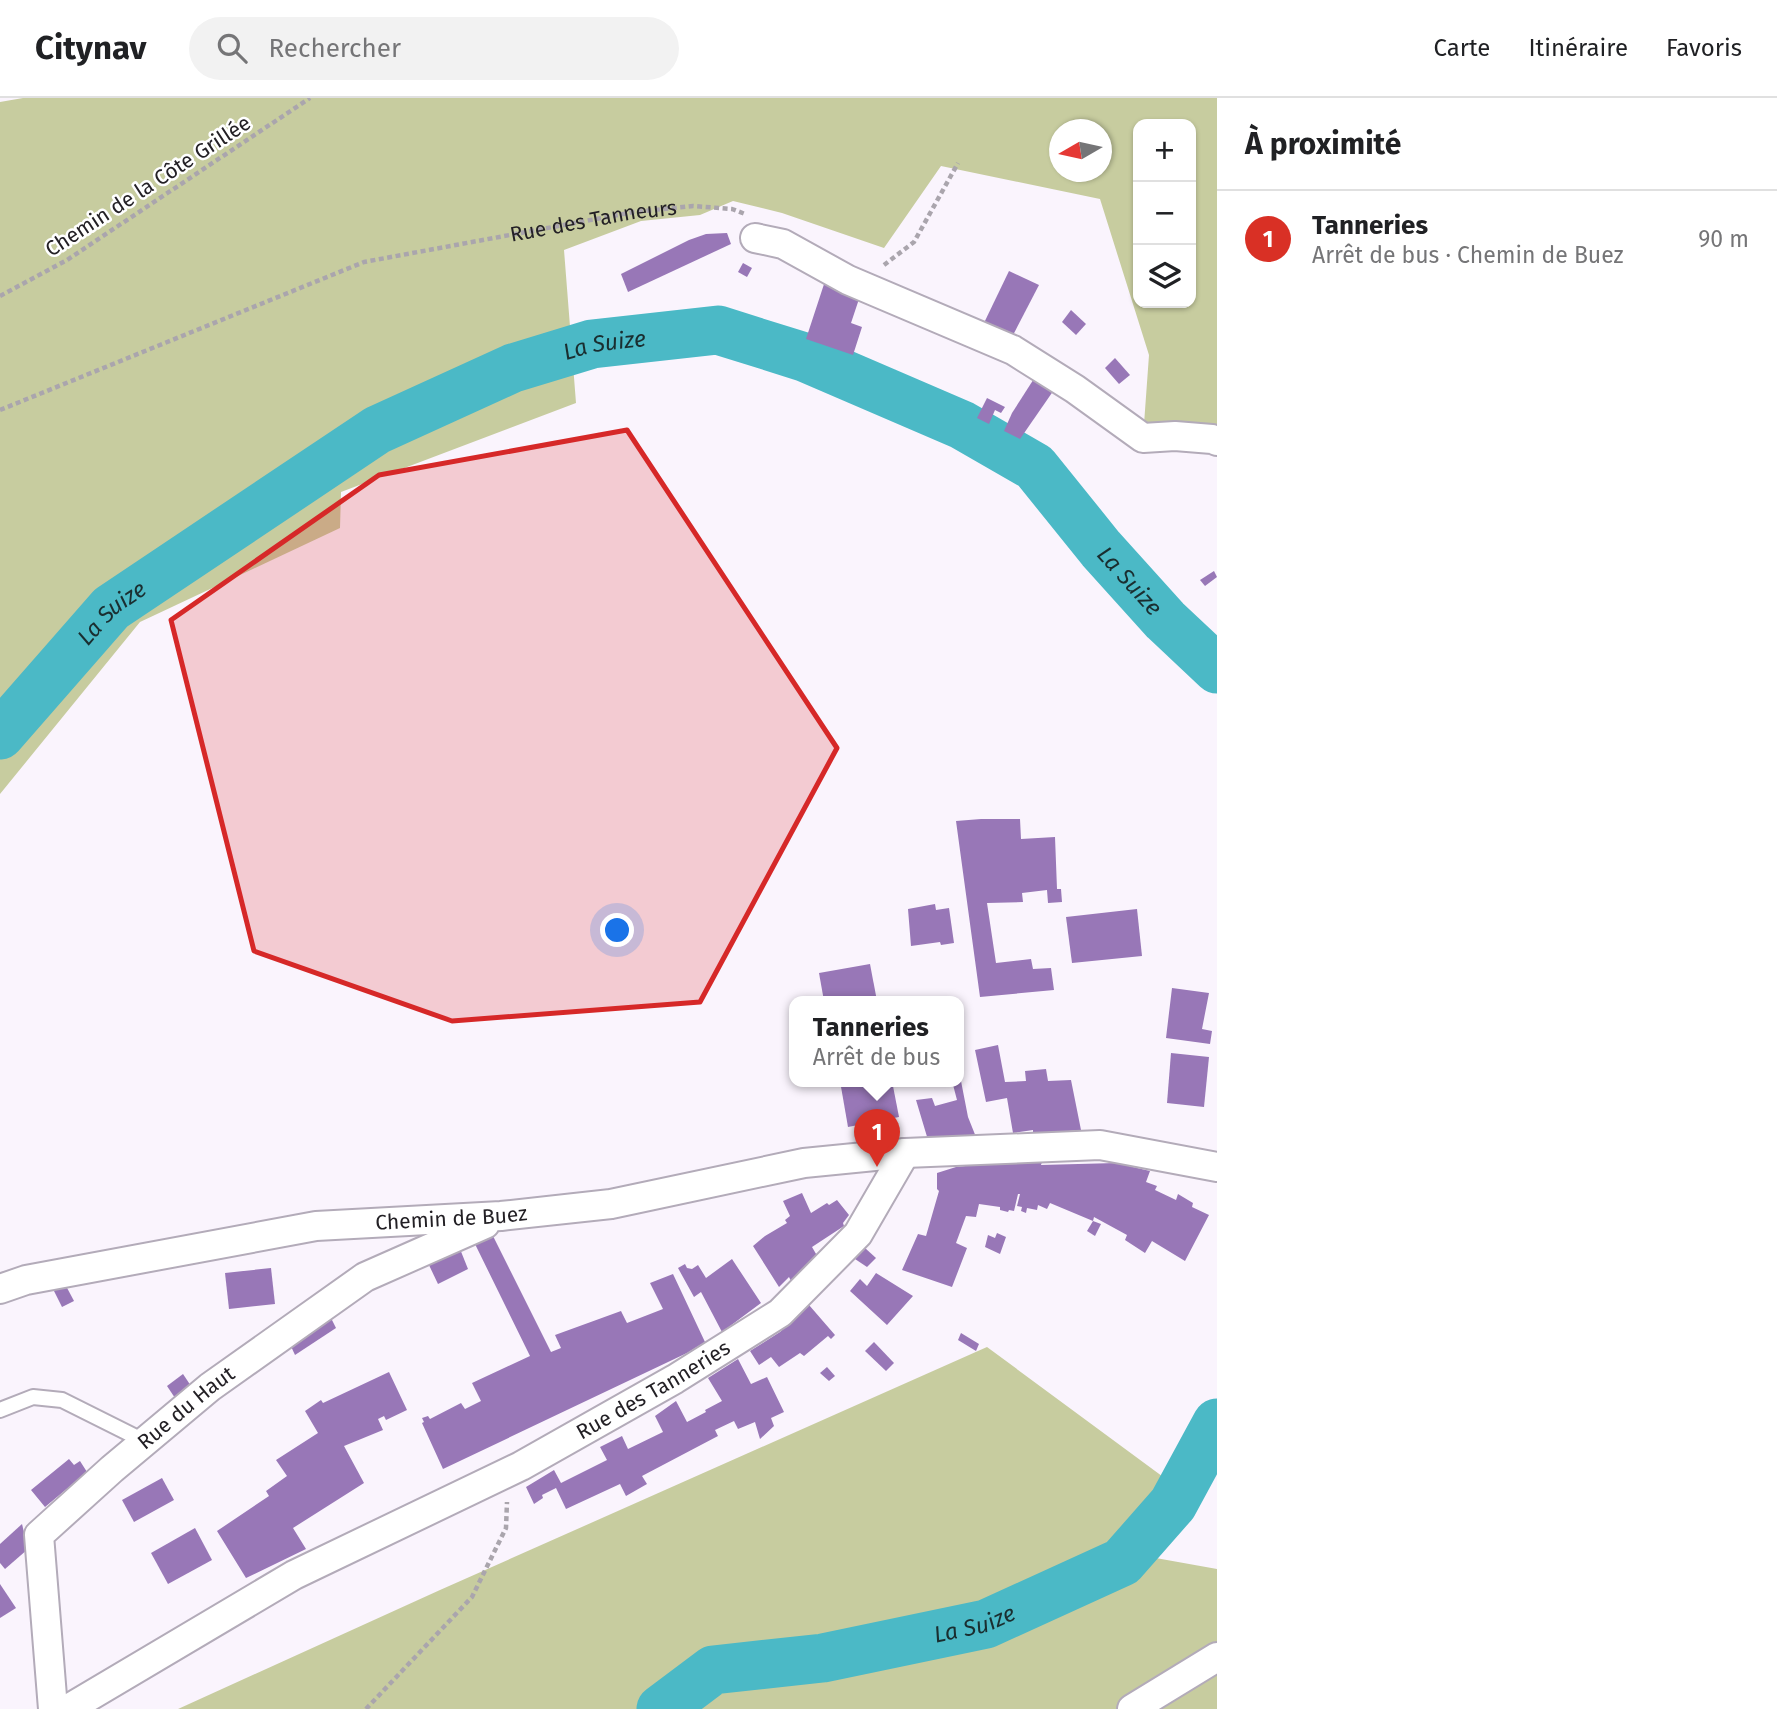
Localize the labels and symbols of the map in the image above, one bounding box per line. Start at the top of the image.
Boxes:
street label: Chemin de la Côte Grillée [40,110,256,262]
north arrow [1049,119,1112,182]
street label: Rue des Tanneurs [508,195,678,248]
water label: La Suize [560,324,647,366]
water label: La Suize [1091,540,1168,621]
water label: La Suize [71,575,151,651]
your location [600,913,634,947]
pin: 1 [854,1109,900,1167]
street label: Chemin de Buez [375,1200,529,1236]
street label: Rue des Tanneries [572,1335,735,1445]
street label: Rue du Haut [132,1360,240,1455]
water label: La Suize [931,1599,1020,1649]

